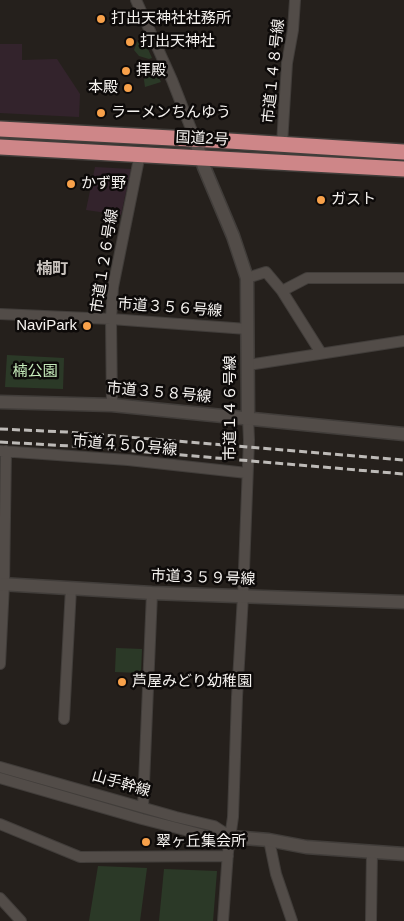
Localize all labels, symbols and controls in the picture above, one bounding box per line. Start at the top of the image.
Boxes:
place label: 打出天神社社務所 [111,10,231,28]
marker: 打出天神社社務所 [95,13,107,25]
street label: 市道１４８号線 [260,18,288,124]
place label: 打出天神社 [140,33,215,51]
marker: 打出天神社 [124,36,136,48]
place label: 拝殿 [136,62,166,80]
marker: 拝殿 [120,65,132,77]
place label: 本殿 [88,79,118,97]
marker: 本殿 [122,82,134,94]
place label: ラーメンちんゆう [111,104,231,122]
marker: ラーメンちんゆう [95,107,107,119]
street label: 国道2号 [175,129,229,149]
place label: かず野 [81,175,126,193]
marker: かず野 [65,178,77,190]
place label: ガスト [331,191,376,209]
marker: ガスト [315,194,327,206]
street label: 市道１２６号線 [88,208,122,314]
district label: 楠町 [36,260,68,280]
street label: 市道３５６号線 [117,295,223,321]
place label: NaviPark [16,317,77,335]
marker: NaviPark [81,320,93,332]
street label: 市道１４６号線 [222,356,240,460]
park label: 楠公園 [13,363,57,381]
street label: 市道３５８号線 [106,379,212,407]
street label: 市道４５０号線 [72,432,178,460]
street label: 市道３５９号線 [150,567,256,589]
place label: 芦屋みどり幼稚園 [132,673,252,691]
marker: 芦屋みどり幼稚園 [116,676,128,688]
street label: 山手幹線 [90,767,152,801]
place label: 翠ヶ丘集会所 [156,833,246,851]
marker: 翠ヶ丘集会所 [140,836,152,848]

